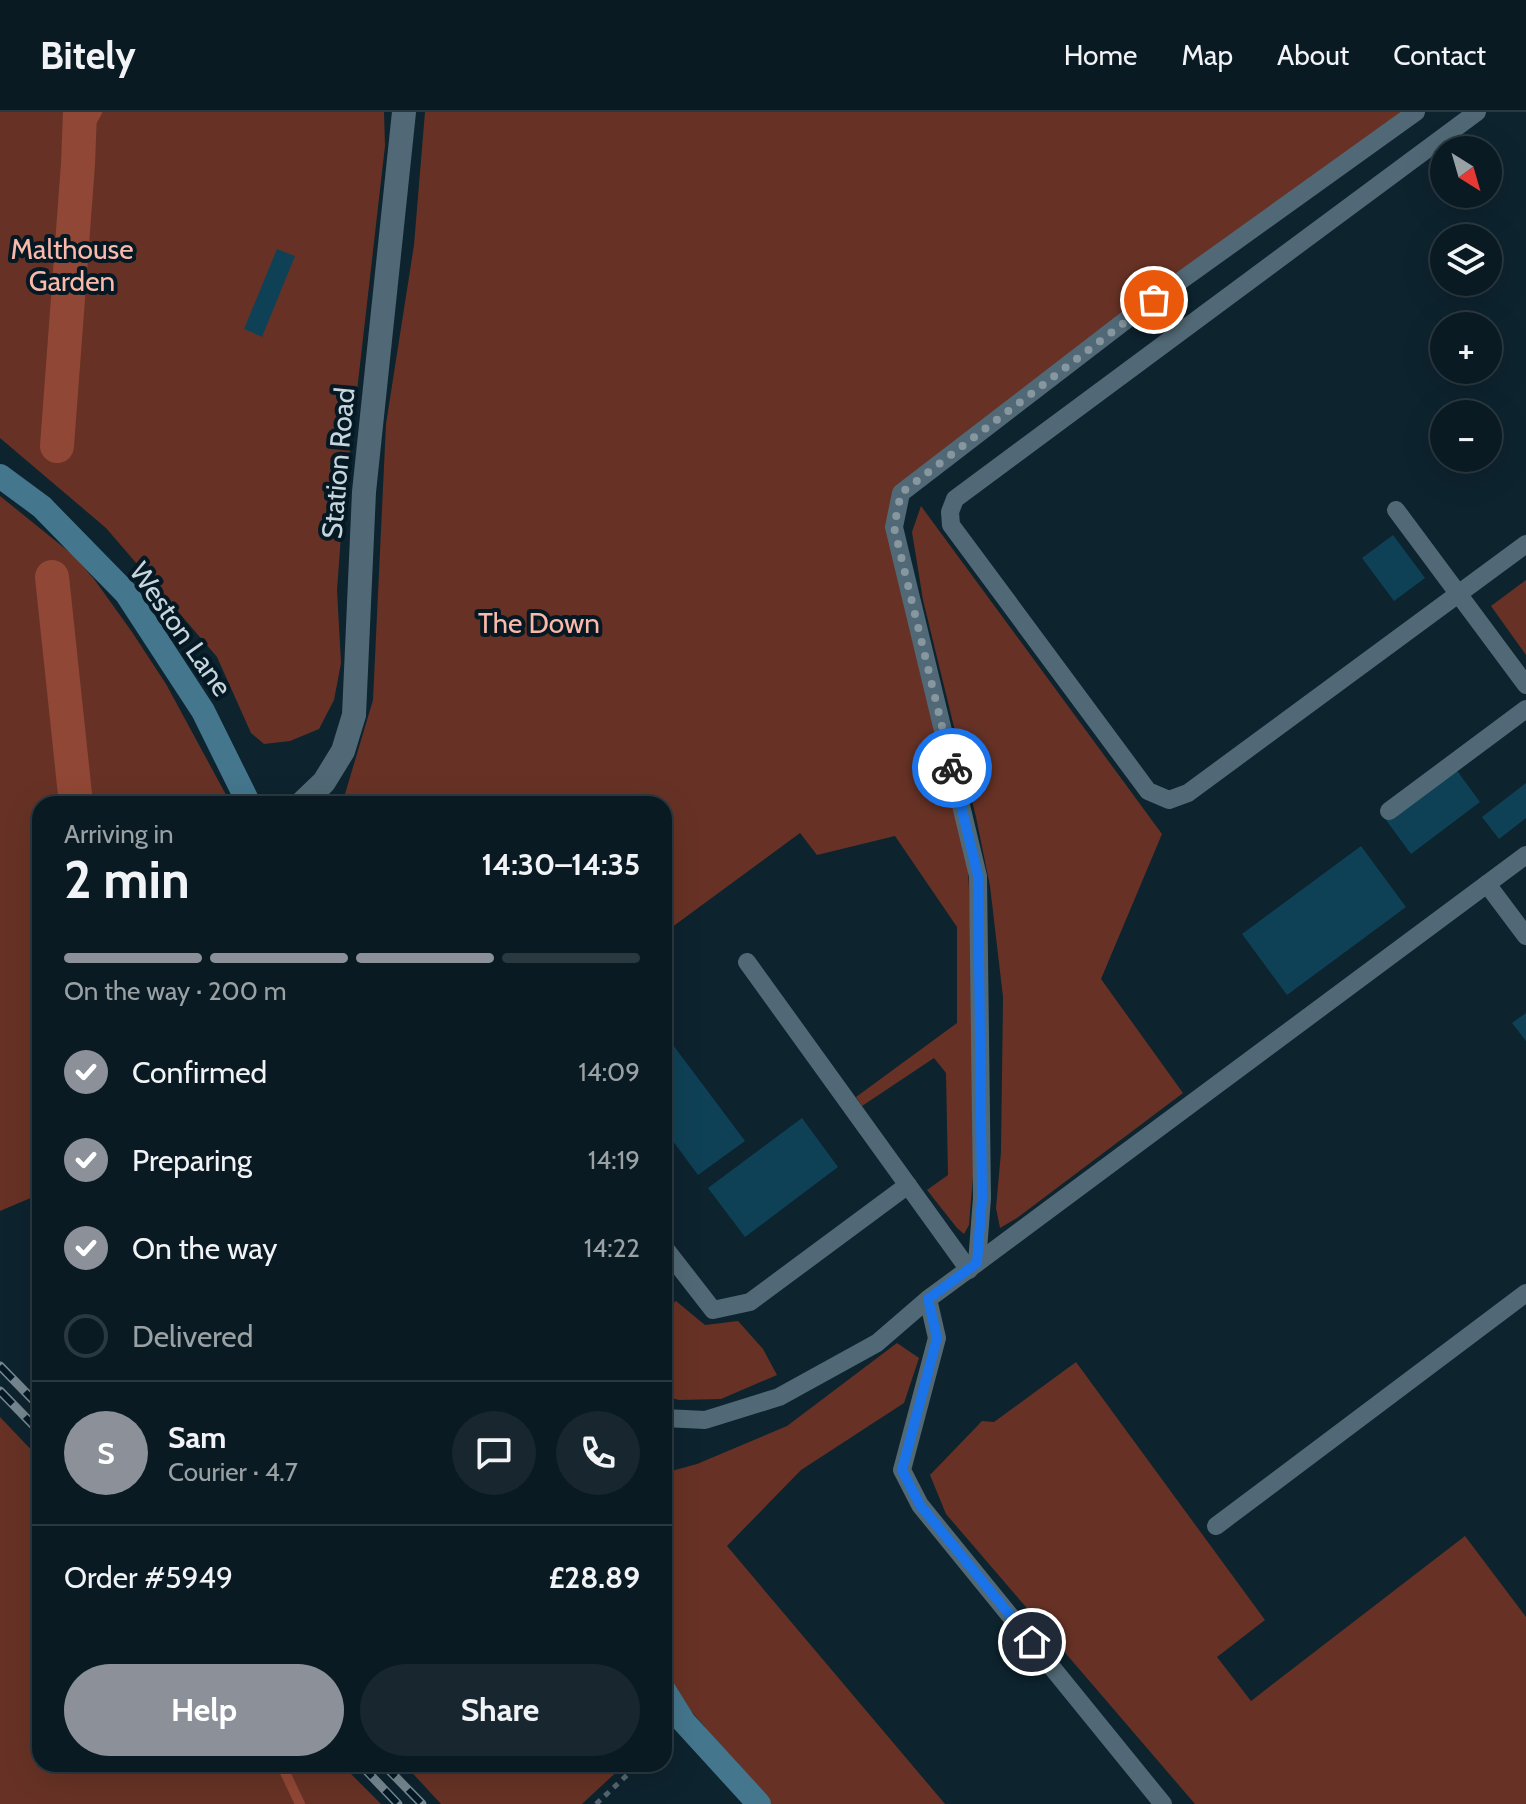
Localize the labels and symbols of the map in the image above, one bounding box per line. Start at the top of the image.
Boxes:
north arrow [1430,136,1502,208]
park label: Malthouse Garden [10,232,134,298]
pin [1120,266,1188,334]
street label: Station Road [314,386,362,540]
street label: Weston Lane [122,556,240,702]
park label: The Down [478,606,600,640]
courier [912,728,992,808]
pin [998,1608,1066,1676]

